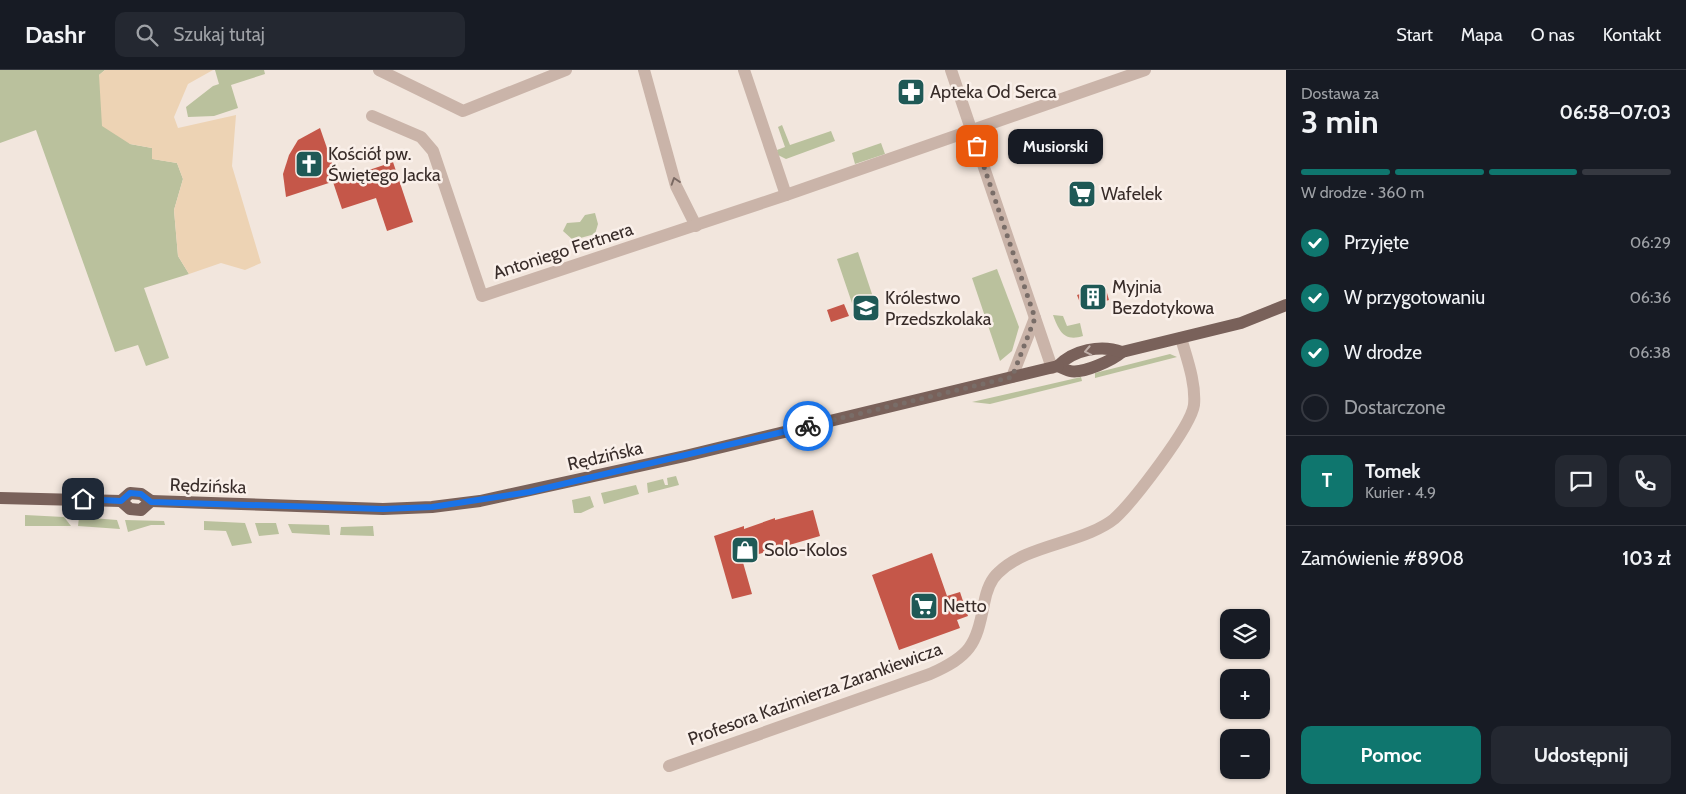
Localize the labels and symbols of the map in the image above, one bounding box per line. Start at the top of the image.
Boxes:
pharmacy icon: Apteka Od Serca [896,77,926,107]
place label: Apteka Od Serca [930,81,1057,103]
pin [956,125,998,167]
callout: Musiorski [1007,128,1102,164]
place label: Kościół pw. Świętego Jacka [328,143,441,186]
church icon: Kościół pw. Świętego Jacka [294,149,324,179]
one-way arrow [671,178,681,186]
supermarket icon: Wafelek [1067,179,1097,209]
place label: Wafelek [1101,183,1163,205]
street label: Antoniego Fertnera [490,218,636,284]
place label: Myjnia Bezdotykowa [1112,276,1215,319]
building icon: Myjnia Bezdotykowa [1078,282,1108,312]
place label: Królestwo Przedszkolaka [885,287,992,330]
school or university icon: Królestwo Przedszkolaka [851,293,881,323]
one-way arrow [1084,345,1092,355]
courier [783,401,833,451]
street label: Rędzińska [565,437,645,475]
street label: Rędzińska [169,474,247,498]
pin [62,478,104,520]
shop icon: Solo-Kolos [730,535,760,565]
place label: Solo-Kolos [764,539,847,561]
supermarket icon: Netto [909,591,939,621]
place label: Netto [943,595,987,617]
street label: Profesora Kazimierza Zarankiewicza [685,638,945,750]

